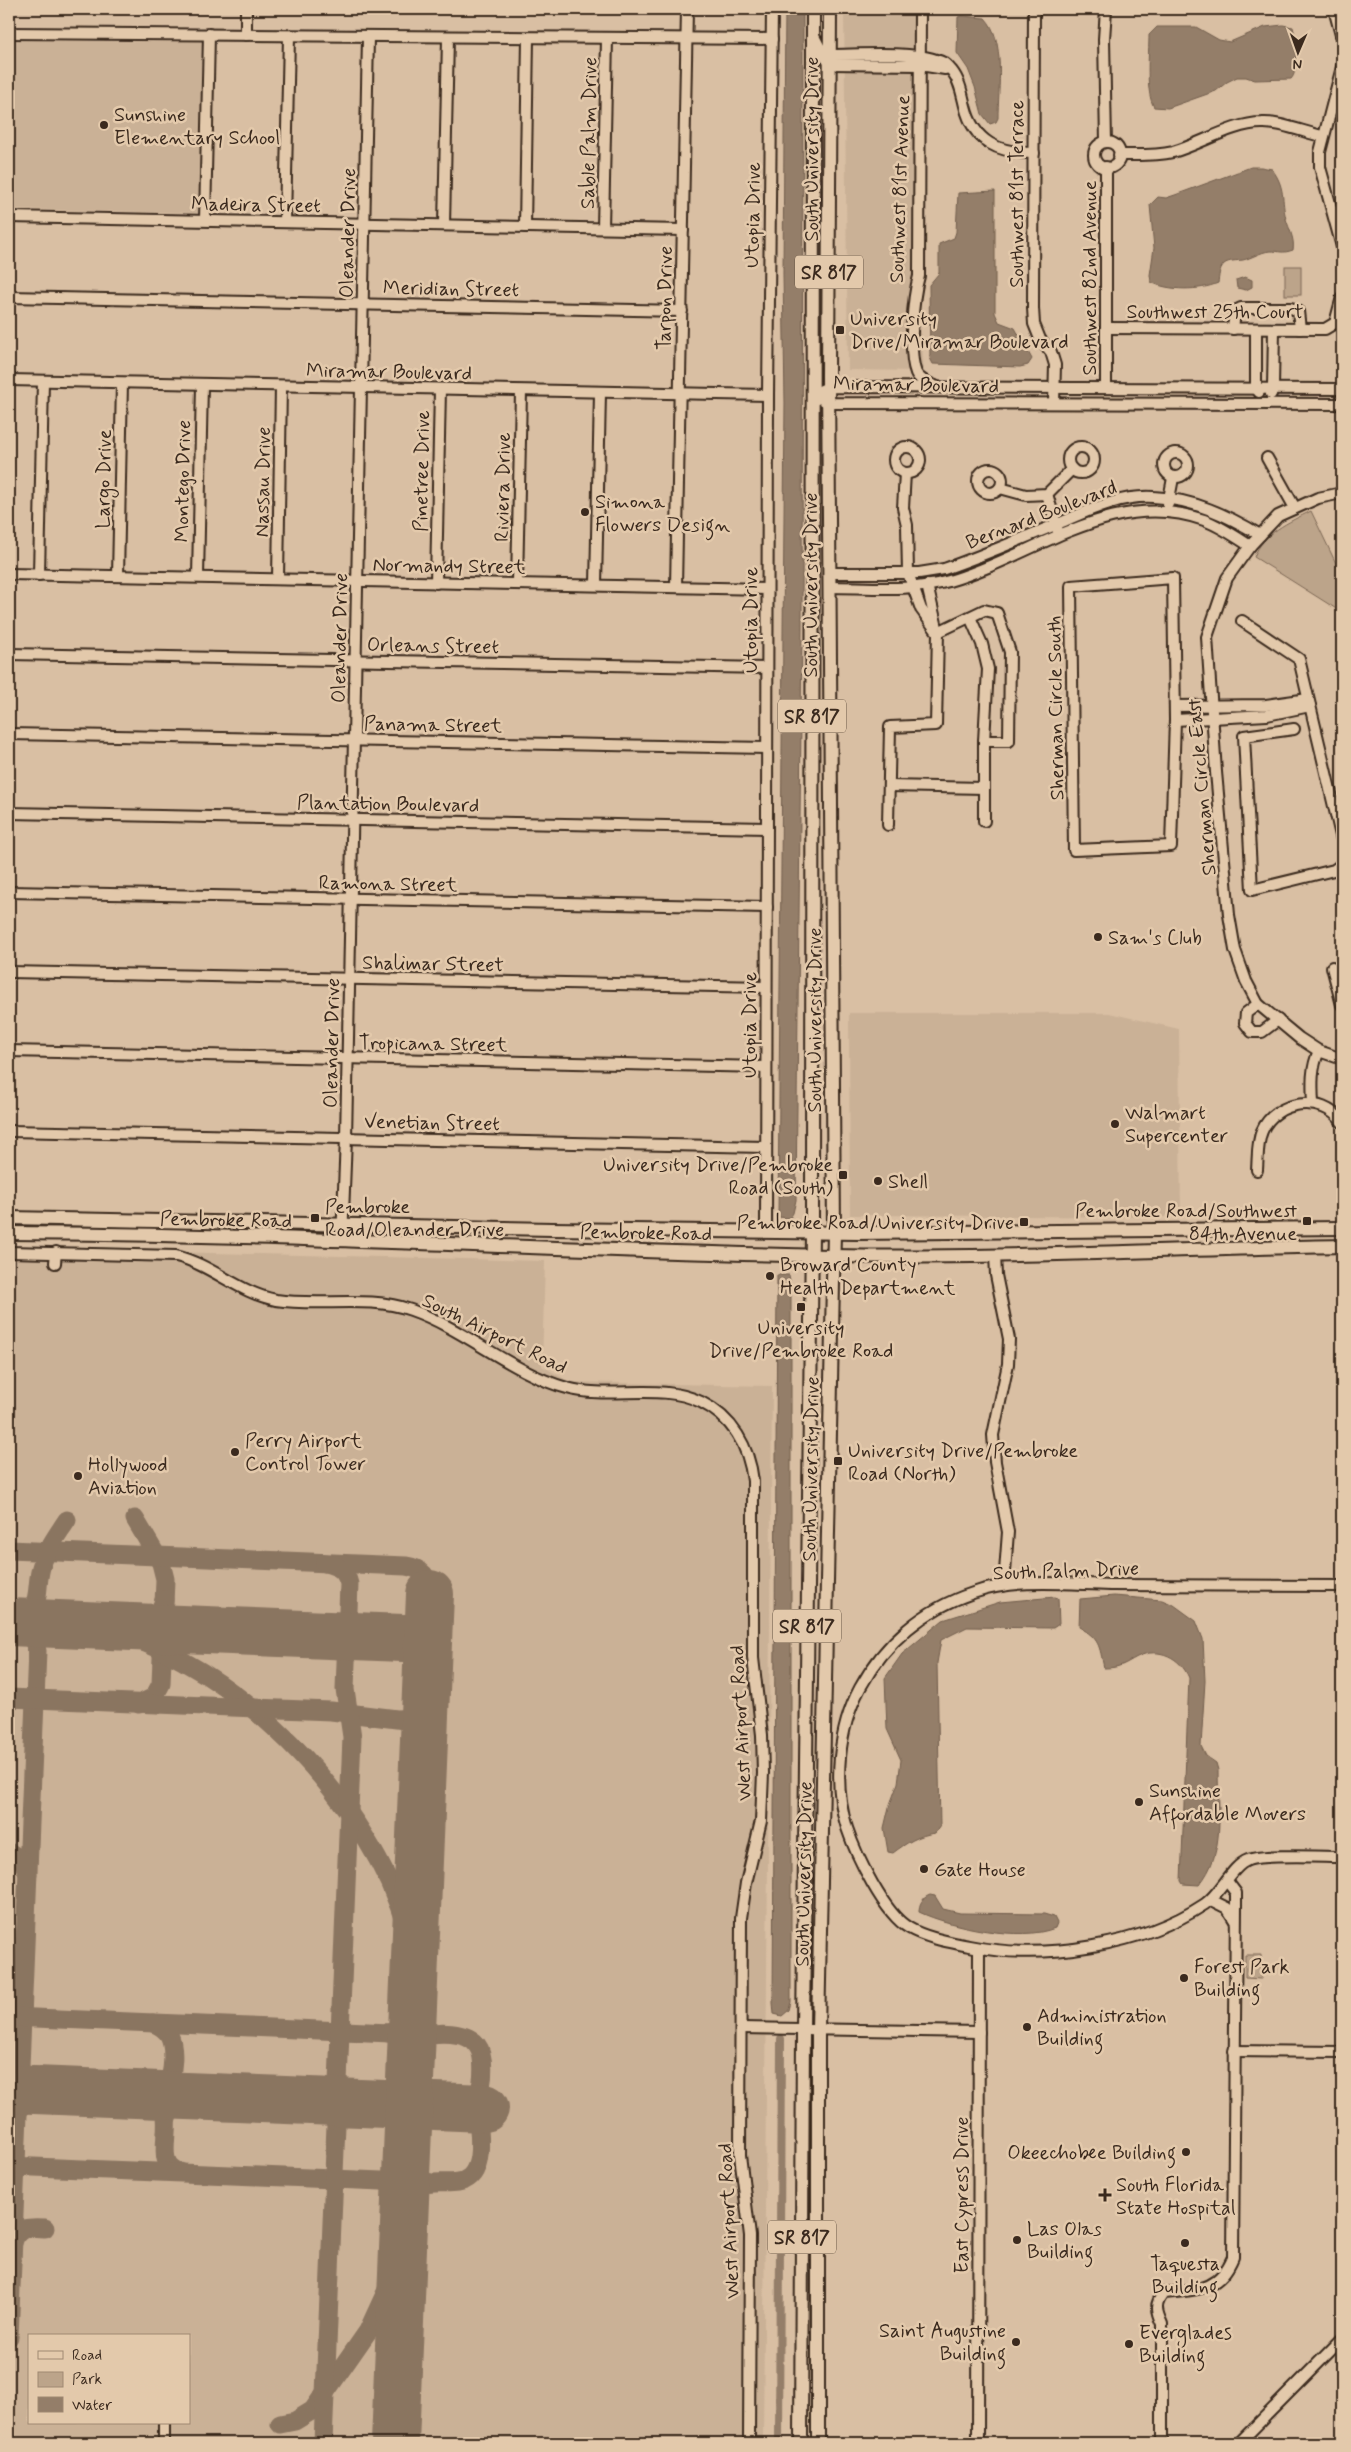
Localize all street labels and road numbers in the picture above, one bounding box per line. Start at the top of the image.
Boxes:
street label: South University Drive [799,56,826,242]
street label: Sable Palm Drive [575,57,604,209]
street label: Southwest 81st Avenue [884,94,917,284]
street label: Southwest 81st Terrace [1004,100,1031,288]
street label: Utopia Drive [739,162,768,268]
street label: Oleander Drive [334,168,363,298]
street label: Southwest 82nd Avenue [1077,180,1104,376]
street label: Madeira Street [191,191,321,220]
street label: Tarpon Drive [651,246,680,350]
road number: SR 817 [795,256,863,288]
street label: Meridian Street [383,275,519,304]
street label: Southwest 25th Court [1126,299,1304,326]
street label: Miramar Boulevard [306,358,472,387]
street label: Miramar Boulevard [833,371,999,400]
street label: Pinetree Drive [408,410,437,532]
street label: Montego Drive [169,420,198,543]
street label: Nassau Drive [249,427,278,538]
street label: Largo Drive [90,429,120,529]
street label: Riviera Drive [489,432,518,542]
street label: Bernard Boulevard [962,474,1121,557]
street label: South University Drive [798,492,825,678]
street label: Normandy Street [372,552,526,581]
street label: Utopia Drive [738,567,765,673]
street label: Oleander Drive [326,573,355,703]
street label: Sherman Circle South [1041,615,1072,801]
street label: Orleans Street [367,632,499,661]
street label: Sherman Circle East [1181,697,1224,877]
road number: SR 817 [778,699,846,732]
street label: Panama Street [364,711,503,740]
street label: Plantation Boulevard [297,789,479,820]
street label: Ramona Street [318,870,458,899]
street label: South University Drive [802,927,829,1113]
street label: Shalimar Street [362,950,504,979]
street label: Utopia Drive [737,972,764,1078]
street label: Oleander Drive [318,978,347,1108]
street label: Tropicana Street [358,1030,508,1059]
street label: Venetian Street [364,1109,500,1138]
street label: Pembroke Road [160,1206,292,1235]
street label: Pembroke Road [580,1219,712,1248]
street label: South Airport Road [417,1287,571,1381]
street label: South University Drive [796,1376,827,1562]
street label: South Palm Drive [992,1555,1140,1588]
road number: SR 817 [773,1610,841,1642]
street label: West Airport Road [724,1644,759,1802]
street label: South University Drive [789,1781,820,1967]
street label: East Cypress Drive [949,2117,976,2273]
street label: West Airport Road [712,2142,747,2300]
road number: SR 817 [768,2220,836,2254]

